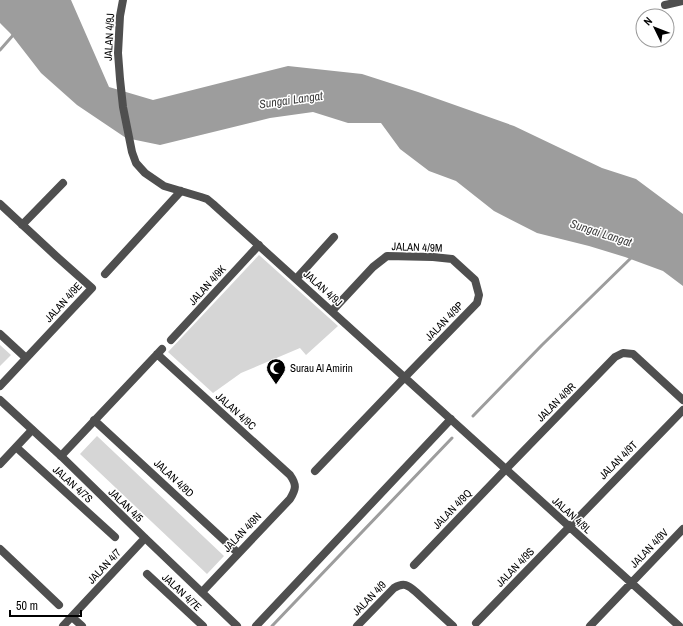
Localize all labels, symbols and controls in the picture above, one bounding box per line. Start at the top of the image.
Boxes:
north arrow [635,8,675,48]
street label: JALAN 4/9J [101,13,117,61]
text: N [640,14,655,28]
water label: Sungai Langat [258,88,324,112]
water label: Sungai Langat [568,215,634,251]
street label: JALAN 4/9M [391,239,443,255]
street label: JALAN 4/9K [185,262,229,308]
street label: JALAN 4/9J [301,267,345,309]
street label: JALAN 4/9E [41,279,85,325]
street label: JALAN 4/9P [422,298,466,344]
mosque icon: Surau Al Amirin [265,357,287,385]
place label: Surau Al Amirin [290,361,353,375]
street label: JALAN 4/9R [533,379,579,425]
street label: JALAN 4/9C [213,389,259,433]
street label: JALAN 4/9T [596,438,640,482]
street label: JALAN 4/9D [151,456,197,500]
street label: JALAN 4/7S [50,462,96,506]
street label: JALAN 4/5 [106,485,146,525]
street label: JALAN 4/9Q [430,486,474,532]
street label: JALAN 4/9L [549,494,595,536]
street label: JALAN 4/9N [220,509,264,555]
street label: JALAN 4/9V [627,525,671,571]
street label: JALAN 4/9S [493,544,537,590]
street label: JALAN 4/7 [84,545,124,587]
street label: JALAN 4/7E [159,570,205,614]
street label: JALAN 4/9 [349,578,389,618]
scale bar [10,592,81,618]
text: 50 m [16,598,38,614]

